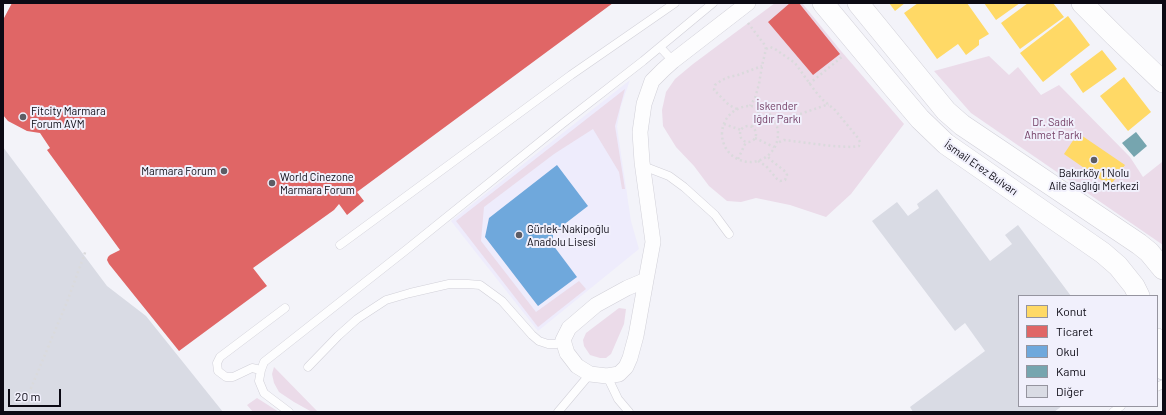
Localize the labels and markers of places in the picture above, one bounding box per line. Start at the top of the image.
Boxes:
place label: Fitcity Marmara Forum AVM [31,104,106,130]
marker: Fitcity Marmara Forum AVM [18,112,28,122]
marker: Bakırköy 1 Nolu Aile Sağlığı Merkezi [1089,155,1099,165]
place label: Marmara Forum [141,164,216,178]
marker: Marmara Forum [219,166,229,176]
place label: Bakırköy 1 Nolu Aile Sağlığı Merkezi [1049,166,1139,192]
place label: World Cinezone Marmara Forum [280,170,355,196]
marker: World Cinezone Marmara Forum [267,178,277,188]
place label: Gürlek-Nakipoğlu Anadolu Lisesi [527,222,609,248]
marker: Gürlek-Nakipoğlu Anadolu Lisesi [514,230,524,240]

